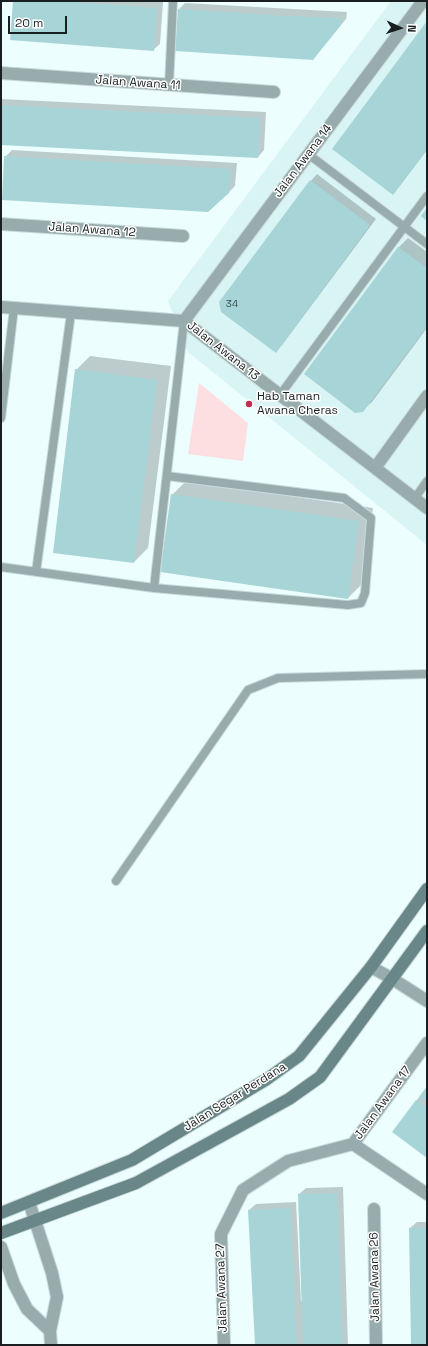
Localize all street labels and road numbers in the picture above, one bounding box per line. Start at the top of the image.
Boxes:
street label: Jalan Awana 11 [95,73,181,93]
street label: Jalan Awana 14 [271,122,335,200]
street label: Jalan Awana 12 [48,220,136,240]
street label: Jalan Awana 13 [184,318,262,384]
street label: Jalan Segar Perdana [181,1060,289,1134]
street label: Jalan Awana 17 [352,1064,414,1142]
street label: Jalan Awana 26 [367,1232,383,1322]
street label: Jalan Awana 27 [213,1243,231,1333]

